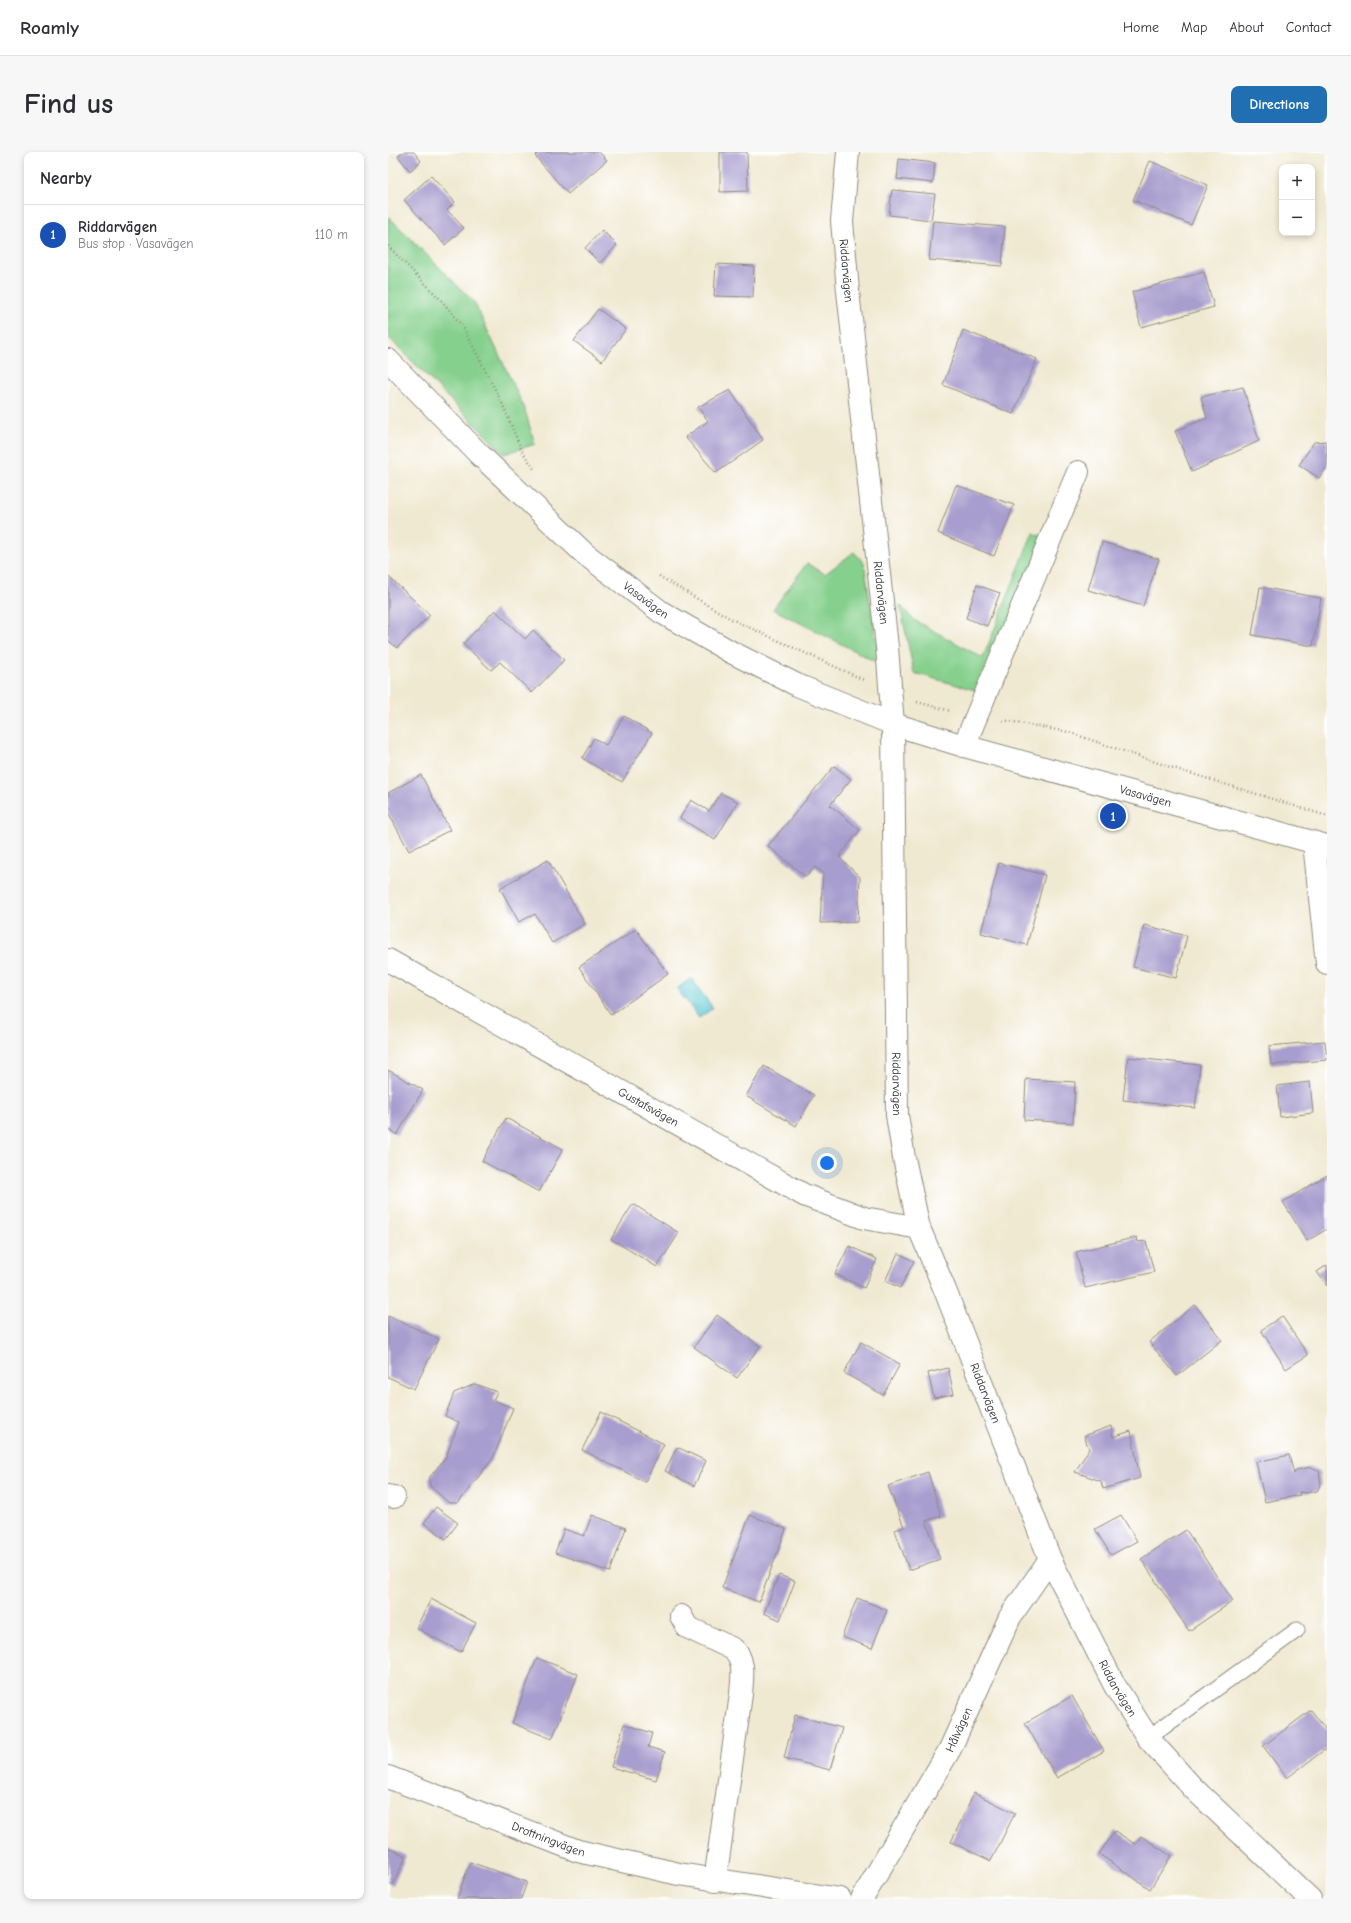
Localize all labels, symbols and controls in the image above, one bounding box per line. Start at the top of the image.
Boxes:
text: Roamly [20,17,79,39]
text: Home [1123,19,1159,36]
text: Map [1181,19,1207,36]
text: About [1229,19,1264,36]
text: Contact [1286,19,1331,36]
button: Directions [1231,86,1327,123]
text: Find us [24,88,113,120]
map controls [1279,164,1315,236]
button: + [1279,164,1315,200]
text: Nearby [40,169,91,188]
button: − [1279,200,1315,236]
text: Riddarvägen [78,218,157,236]
text: 1 [50,227,56,242]
text: 110 m [315,227,348,242]
text: Bus stop · Vasavägen [78,236,193,251]
street label: Riddarvägen [837,238,856,303]
street label: Riddarvägen [871,560,891,625]
street label: Vasavägen [620,579,671,622]
street label: Vasavägen [1118,782,1173,810]
pin: 1 [1100,801,1126,831]
street label: Riddarvägen [889,1052,904,1116]
street label: Gustafsvägen [616,1084,681,1130]
your location [817,1153,837,1173]
street label: Riddarvägen [967,1361,1003,1425]
street label: Riddarvägen [1096,1657,1140,1719]
street label: Hålvägen [943,1705,975,1754]
street label: Drottningvägen [510,1819,586,1859]

